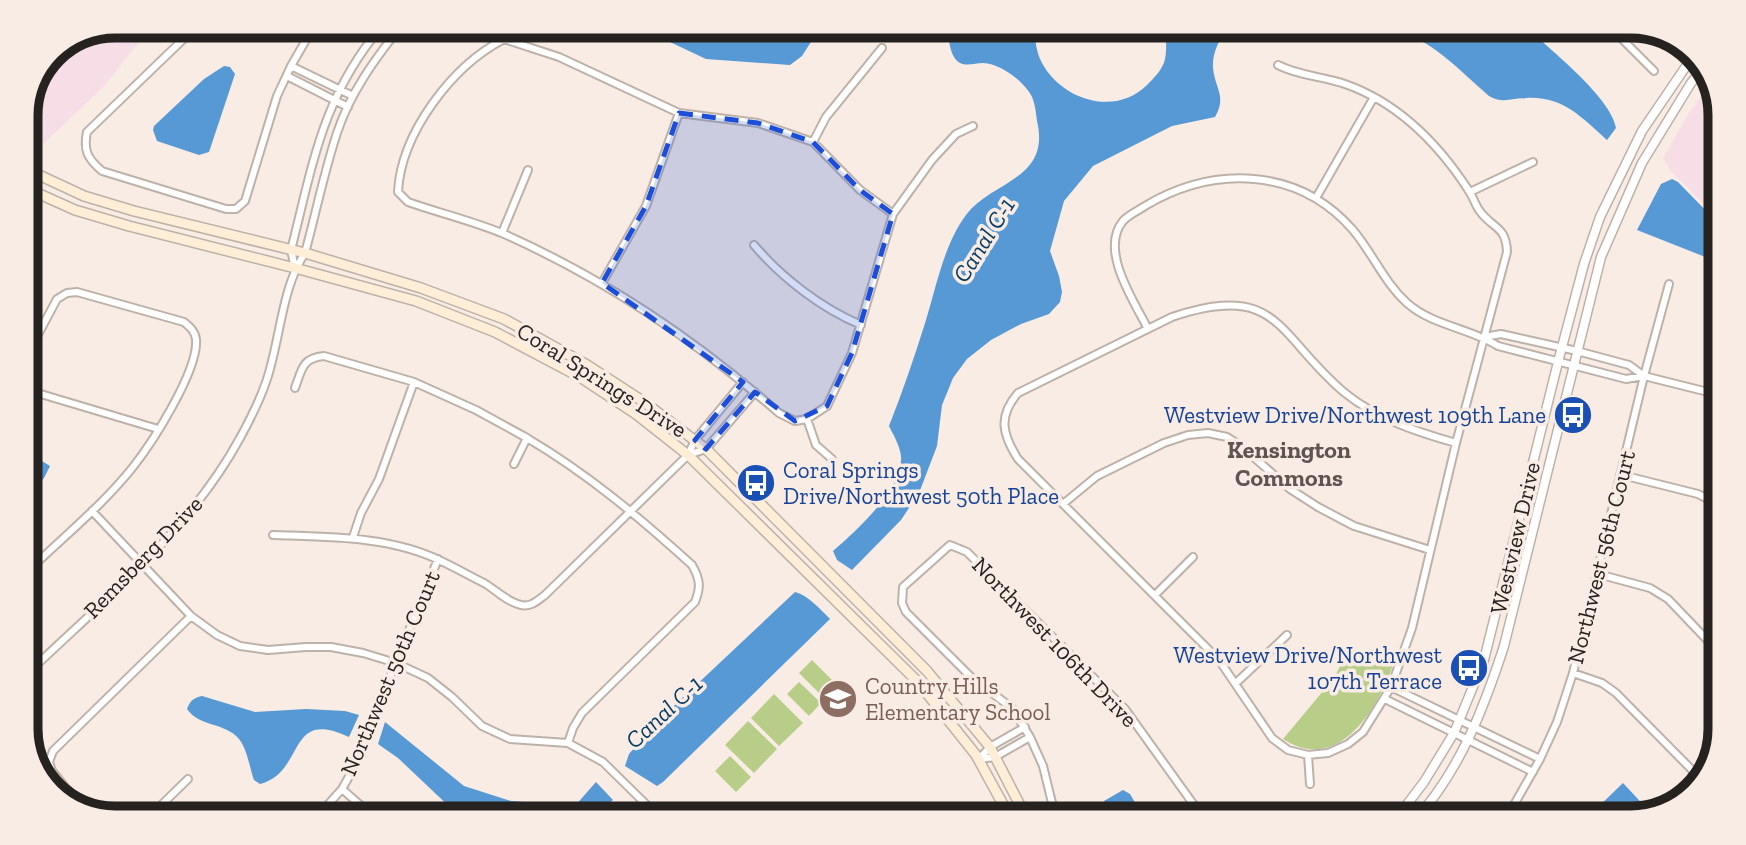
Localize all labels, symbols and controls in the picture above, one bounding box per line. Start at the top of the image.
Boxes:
water label: Canal C-1 [946,192,1021,288]
street label: Coral Springs Drive [512,316,692,444]
bus stop icon: Westview Drive/Northwest 109th Lane [1552,394,1594,436]
place label: Westview Drive/Northwest 109th Lane [1164,401,1546,429]
district label: Kensington Commons [1227,435,1351,492]
street label: Northwest 56th Court [1561,447,1641,667]
place label: Coral Springs Drive/Northwest 50th Place [783,456,1059,510]
street label: Westview Drive [1484,459,1546,617]
bus stop icon: Coral Springs Drive/Northwest 50th Place [735,462,777,504]
street label: Remsberg Drive [78,490,208,624]
street label: Northwest 106th Drive [967,551,1143,733]
street label: Northwest 50th Court [334,566,446,780]
place label: Westview Drive/Northwest 107th Terrace [1173,641,1442,695]
bus stop icon: Westview Drive/Northwest 107th Terrace [1448,647,1490,689]
water label: Canal C-1 [619,669,708,755]
place label: Country Hills Elementary School [865,672,1051,726]
school or university icon: Country Hills Elementary School [817,678,859,720]

